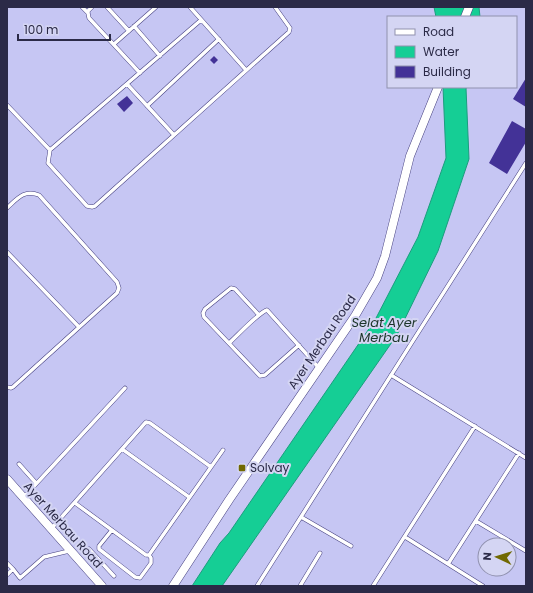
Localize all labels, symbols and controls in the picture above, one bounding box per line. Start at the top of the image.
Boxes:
scale bar [18,16,110,42]
legend [387,16,517,88]
text: 100 m [24,21,58,38]
text: Road [423,23,454,40]
text: Water [423,43,460,60]
text: Building [423,63,471,80]
street label: Ayer Merbau Road [284,291,360,392]
water label: Selat Ayer Merbau [351,313,418,347]
place label: Solvay [250,459,290,476]
marker: Solvay [237,463,247,473]
street label: Ayer Merbau Road [20,478,107,571]
north arrow [477,537,517,577]
text: N [479,552,495,561]

